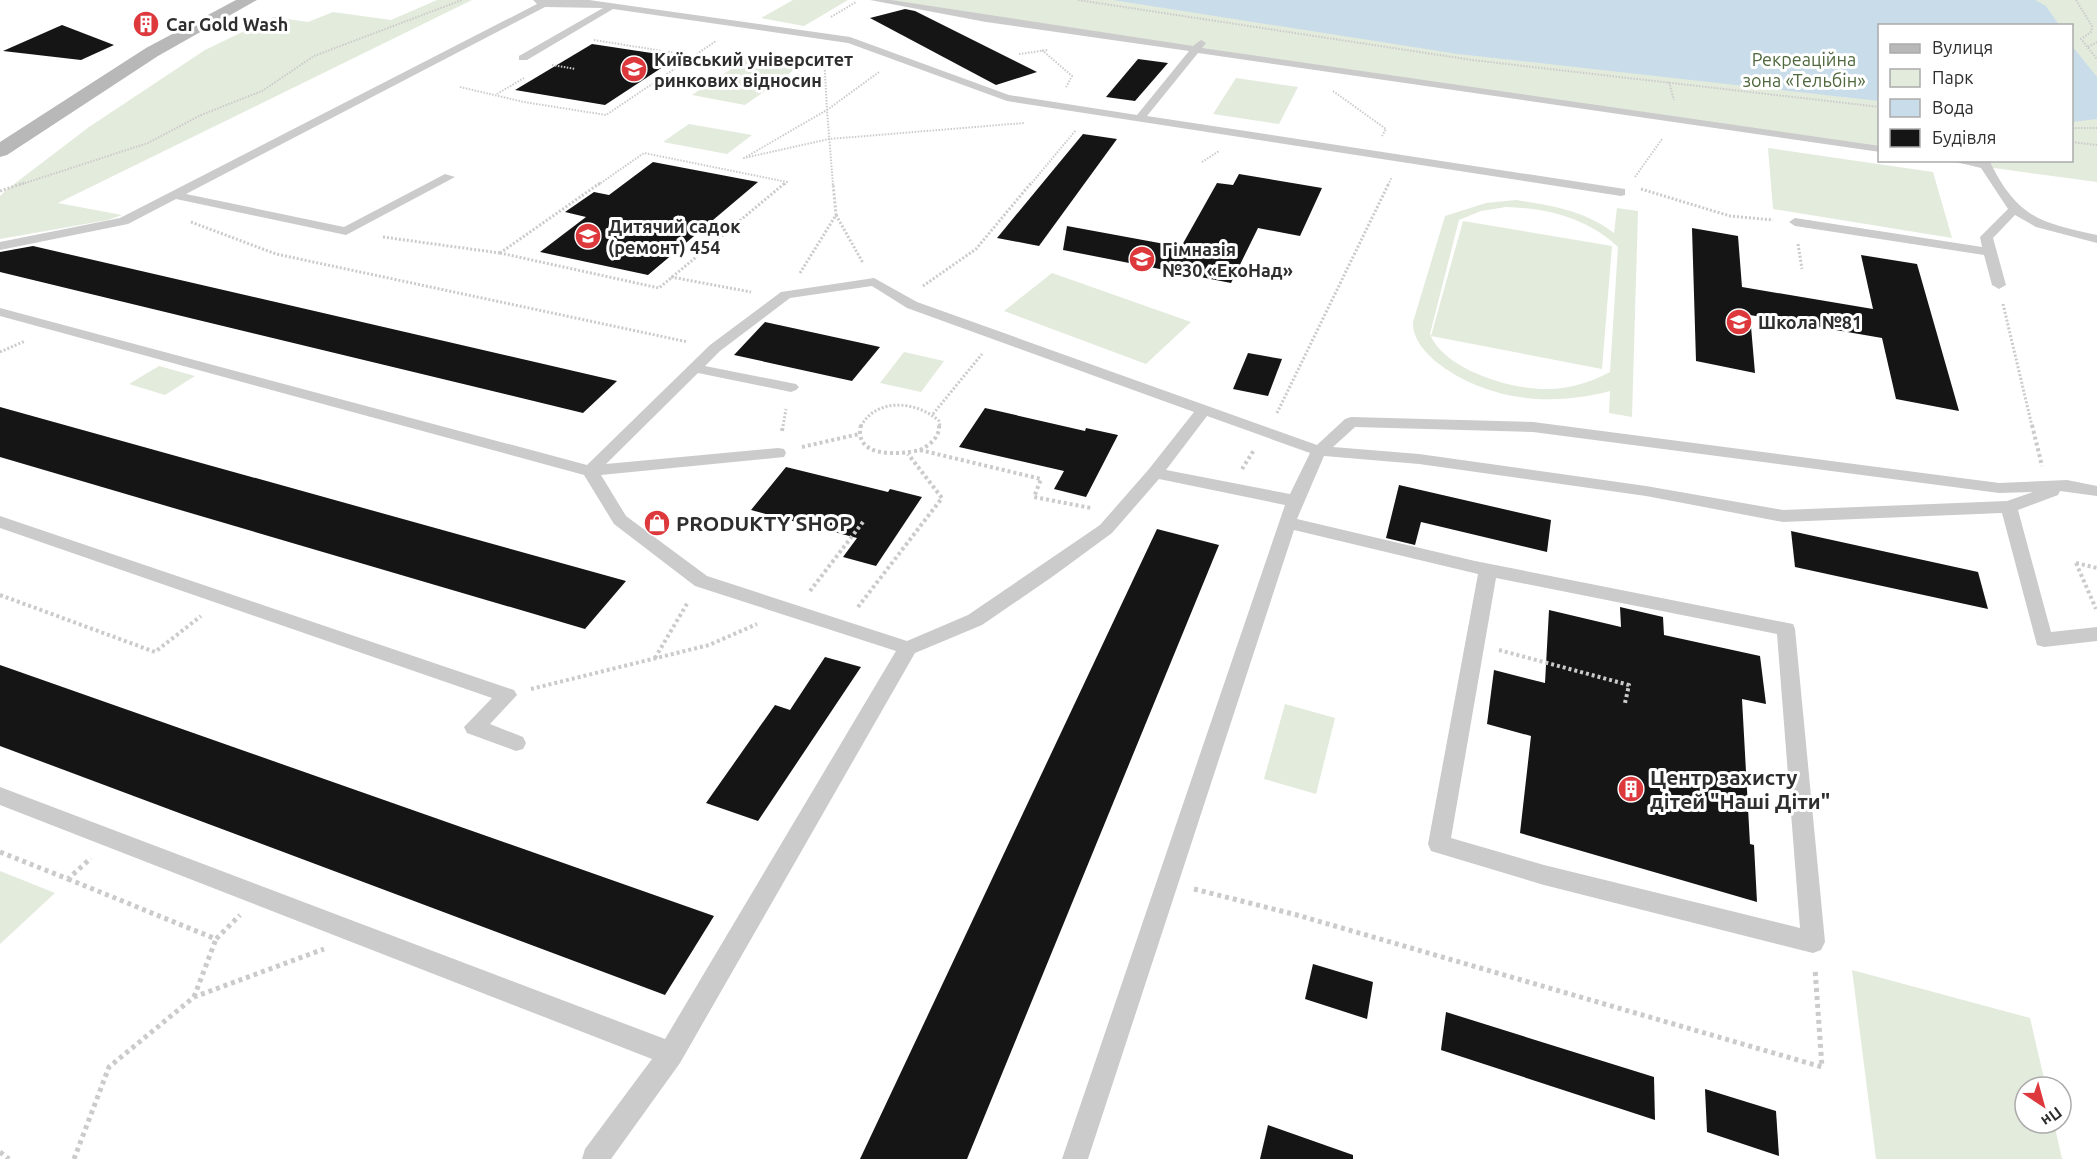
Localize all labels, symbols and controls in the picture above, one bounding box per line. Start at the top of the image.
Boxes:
building icon: Car Gold Wash [131,9,161,39]
place label: Car Gold Wash [166,14,288,34]
legend [1878,24,2073,162]
text: Вулиця [1932,37,1993,57]
place label: Київський університет ринкових відносин [654,49,853,90]
park label: Рекреаційна зона «Тельбін» [1742,49,1866,90]
school or university icon: Київський університет ринкових відносин [619,54,649,84]
text: Парк [1932,67,1973,87]
text: Вода [1932,97,1974,117]
text: Будівля [1932,127,1997,147]
place label: Дитячий садок (ремонт) 454 [608,216,741,258]
school or university icon: Дитячий садок (ремонт) 454 [573,221,603,251]
place label: Гімназія №30 «ЕкоНад» [1162,239,1293,280]
school or university icon: Гімназія №30 «ЕкоНад» [1127,244,1157,274]
school or university icon: Школа №81 [1724,307,1754,337]
place label: Школа №81 [1758,312,1862,332]
shop icon: PRODUKTY SHOP [642,508,672,538]
place label: PRODUKTY SHOP [676,511,852,535]
place label: Центр захисту дітей "Наші Діти" [1650,765,1830,813]
building icon: Центр захисту дітей "Наші Діти" [1616,774,1646,804]
north arrow [2013,1075,2073,1135]
text: Пн [2038,1104,2066,1131]

